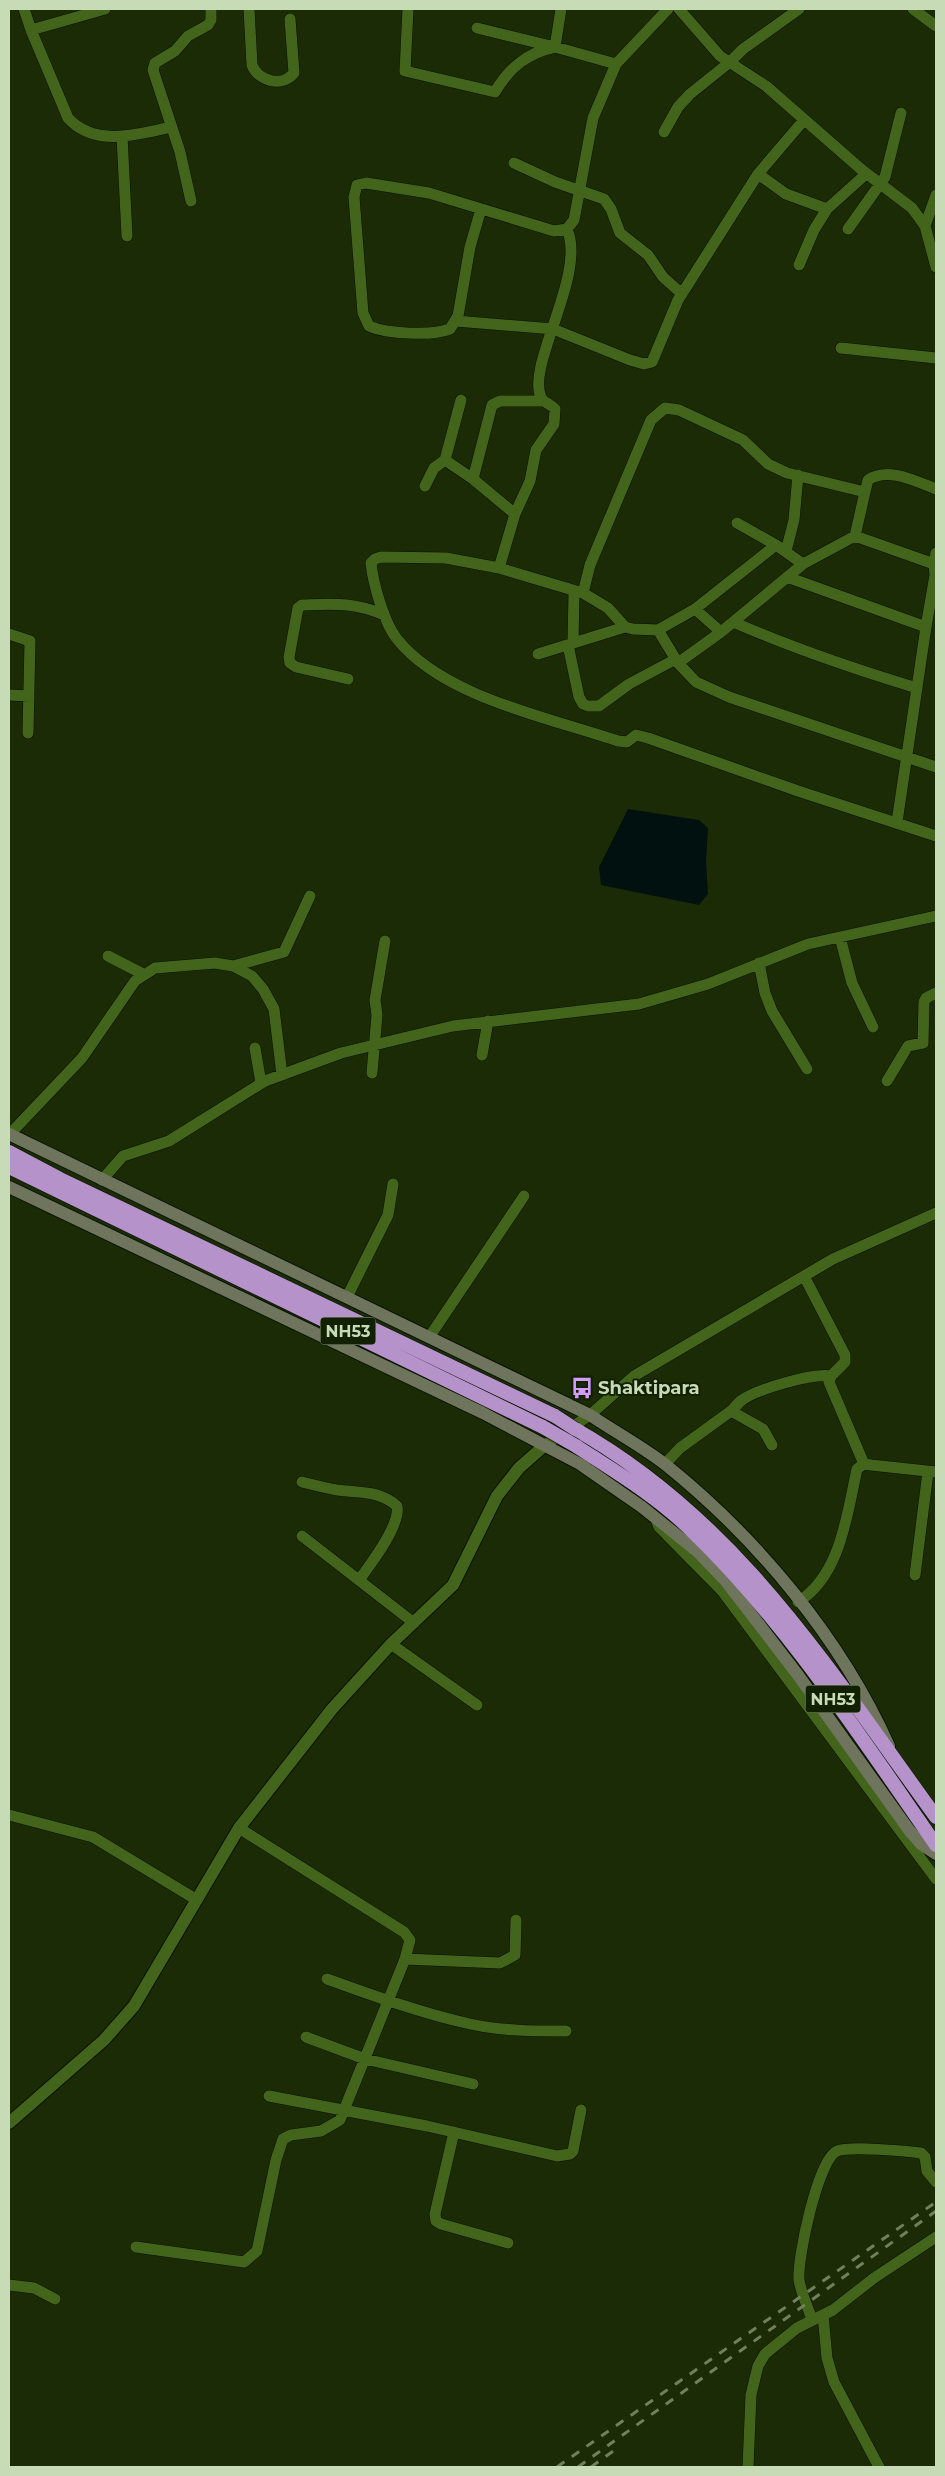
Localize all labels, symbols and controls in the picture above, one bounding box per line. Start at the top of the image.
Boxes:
road number: NH53 [320,1318,376,1344]
bus stop icon: Shaktipara [569,1375,595,1401]
place label: Shaktipara [598,1377,700,1399]
road number: NH53 [806,1686,860,1712]

